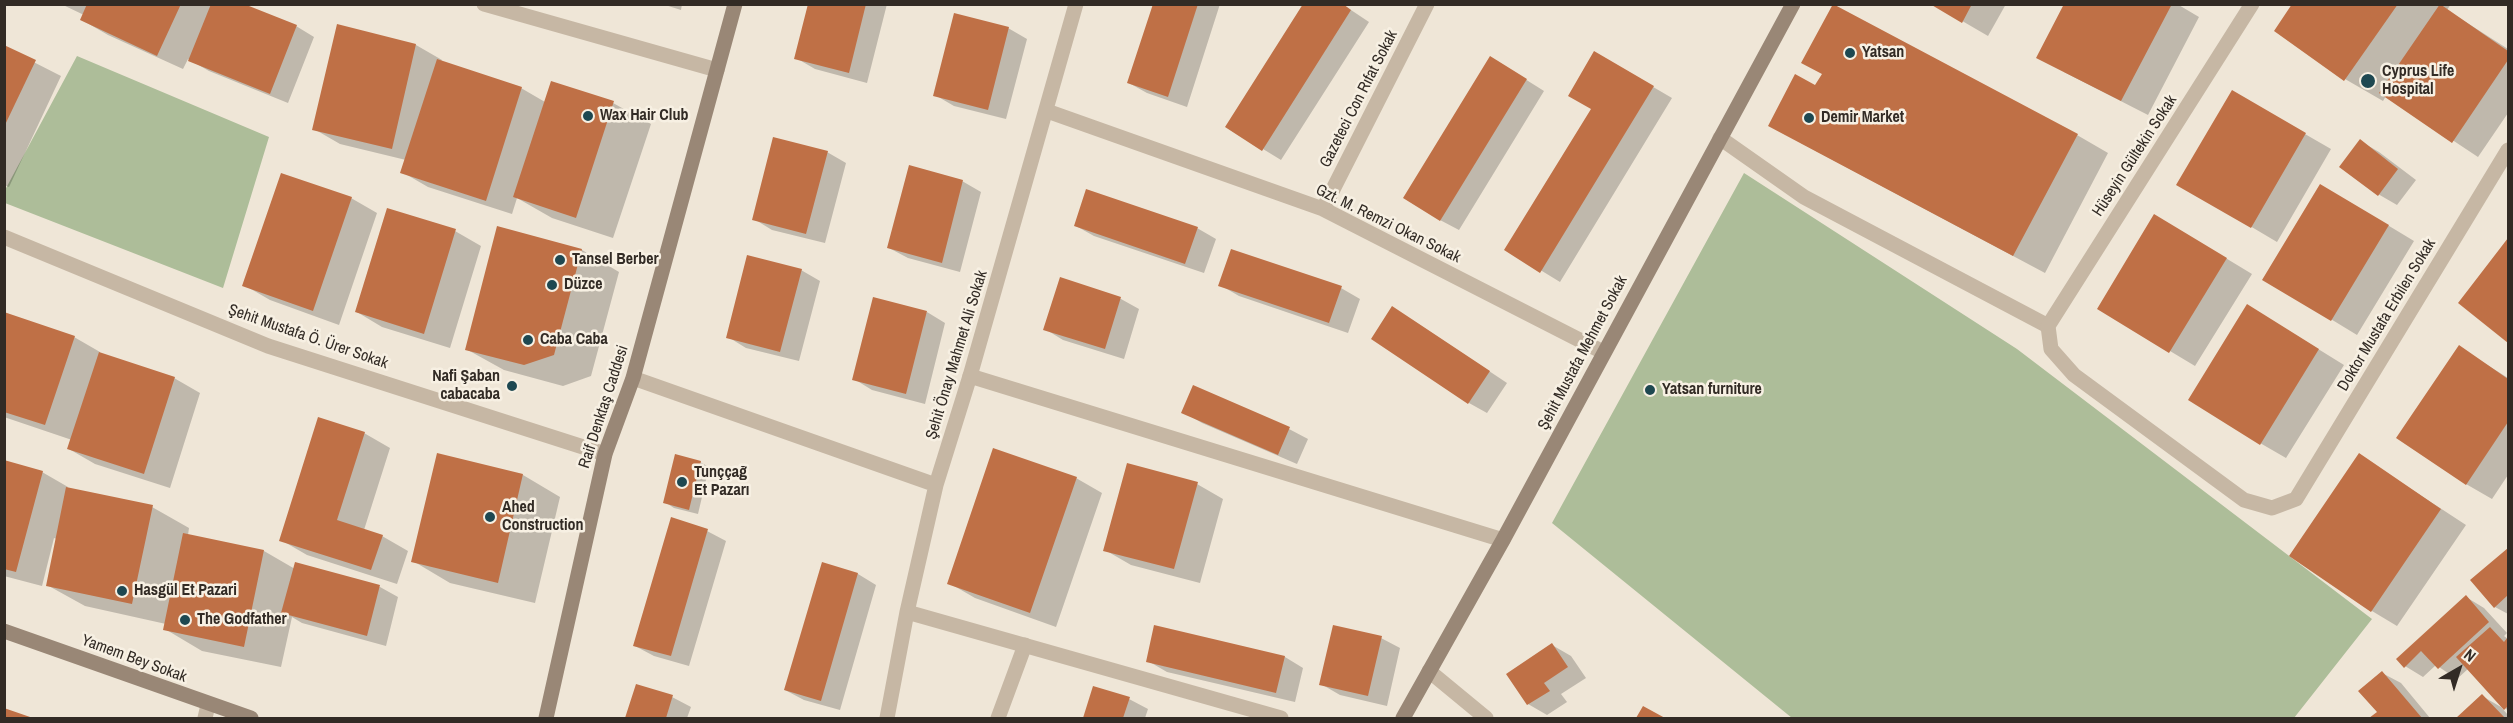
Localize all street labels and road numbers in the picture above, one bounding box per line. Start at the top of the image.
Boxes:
street label: Gazeteci Con Rıfat Sokak [1316,27,1402,171]
street label: Hüseyin Gültekin Sokak [2089,92,2181,220]
street label: Gzt. M. Remzi Okan Sokak [1312,181,1464,267]
street label: Doktor Mustafa Erbilen Sokak [2334,235,2440,395]
street label: Şehit Önay Mahmet Ali Sokak [922,268,992,442]
street label: Şehit Mustafa Mehmet Sokak [1534,273,1632,433]
street label: Şehit Mustafa Ö. Ürer Sokak [226,301,390,373]
street label: Raif Denktaş Caddesi [575,343,633,471]
street label: Yamem Bey Sokak [79,631,189,687]

